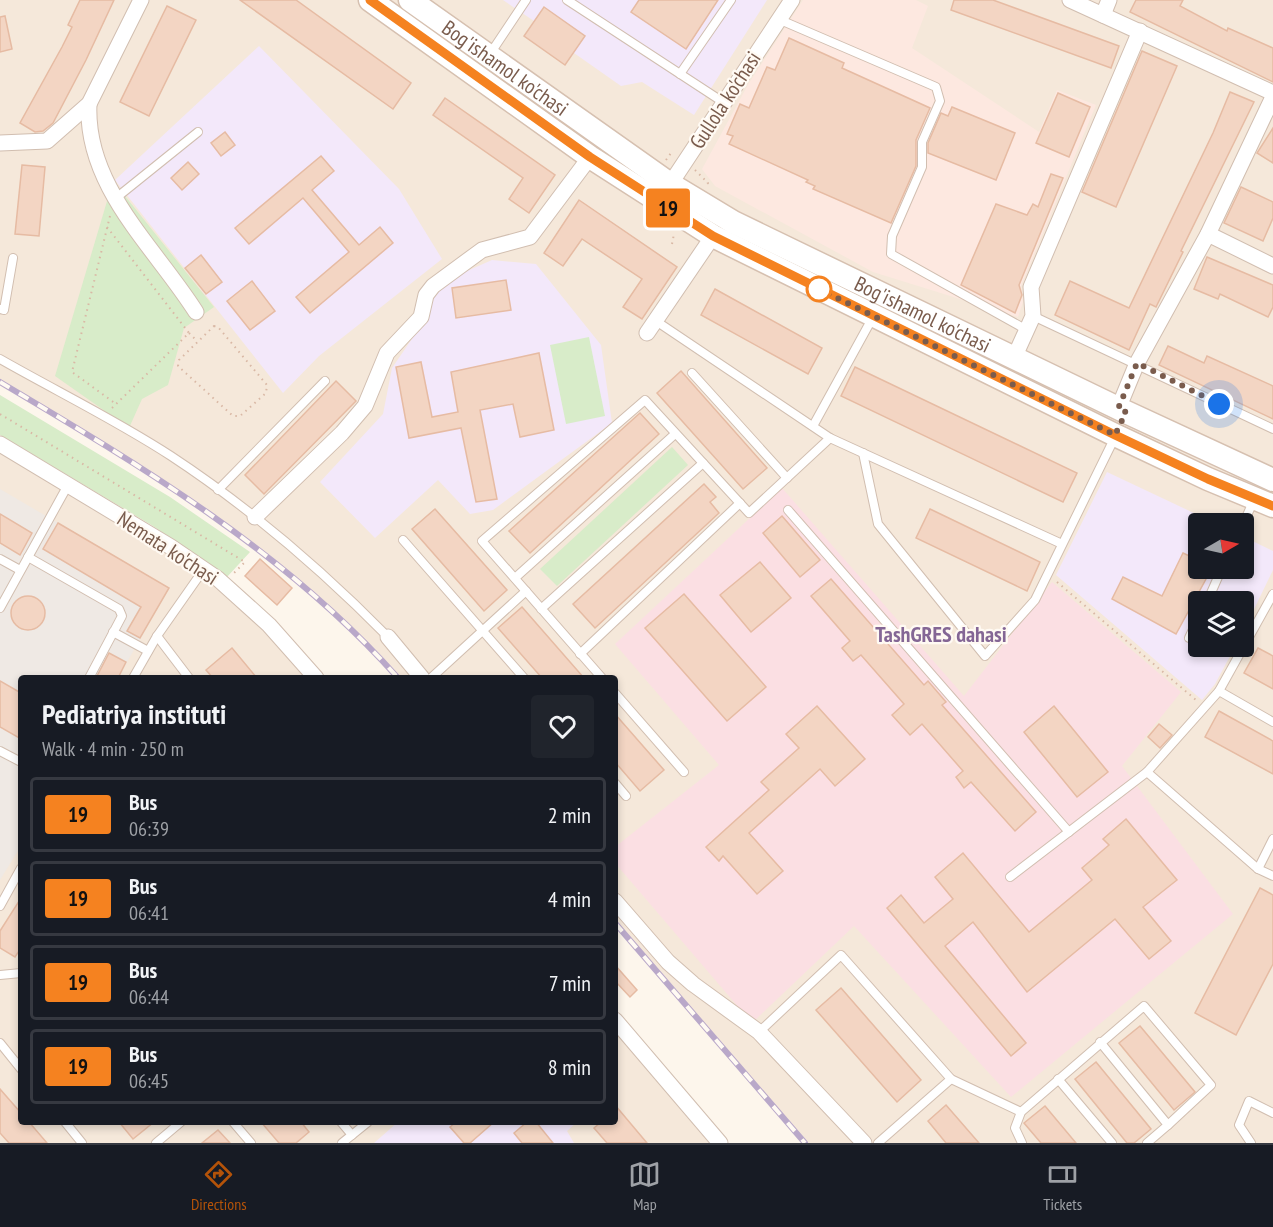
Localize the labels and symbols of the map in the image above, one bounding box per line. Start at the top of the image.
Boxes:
street label: Bog'ishamol ko'chasi [437,14,574,121]
street label: Gullola ko'chasi [683,46,767,154]
line badge: 19 [641,188,695,228]
street label: Bog'ishamol ko'chasi [850,269,996,358]
unlabelled marker [806,276,832,302]
your location [1204,389,1234,419]
street label: Nemata ko'chasi [112,505,224,591]
north arrow [1188,513,1254,579]
district label: TashGRES dahasi [875,620,1007,648]

